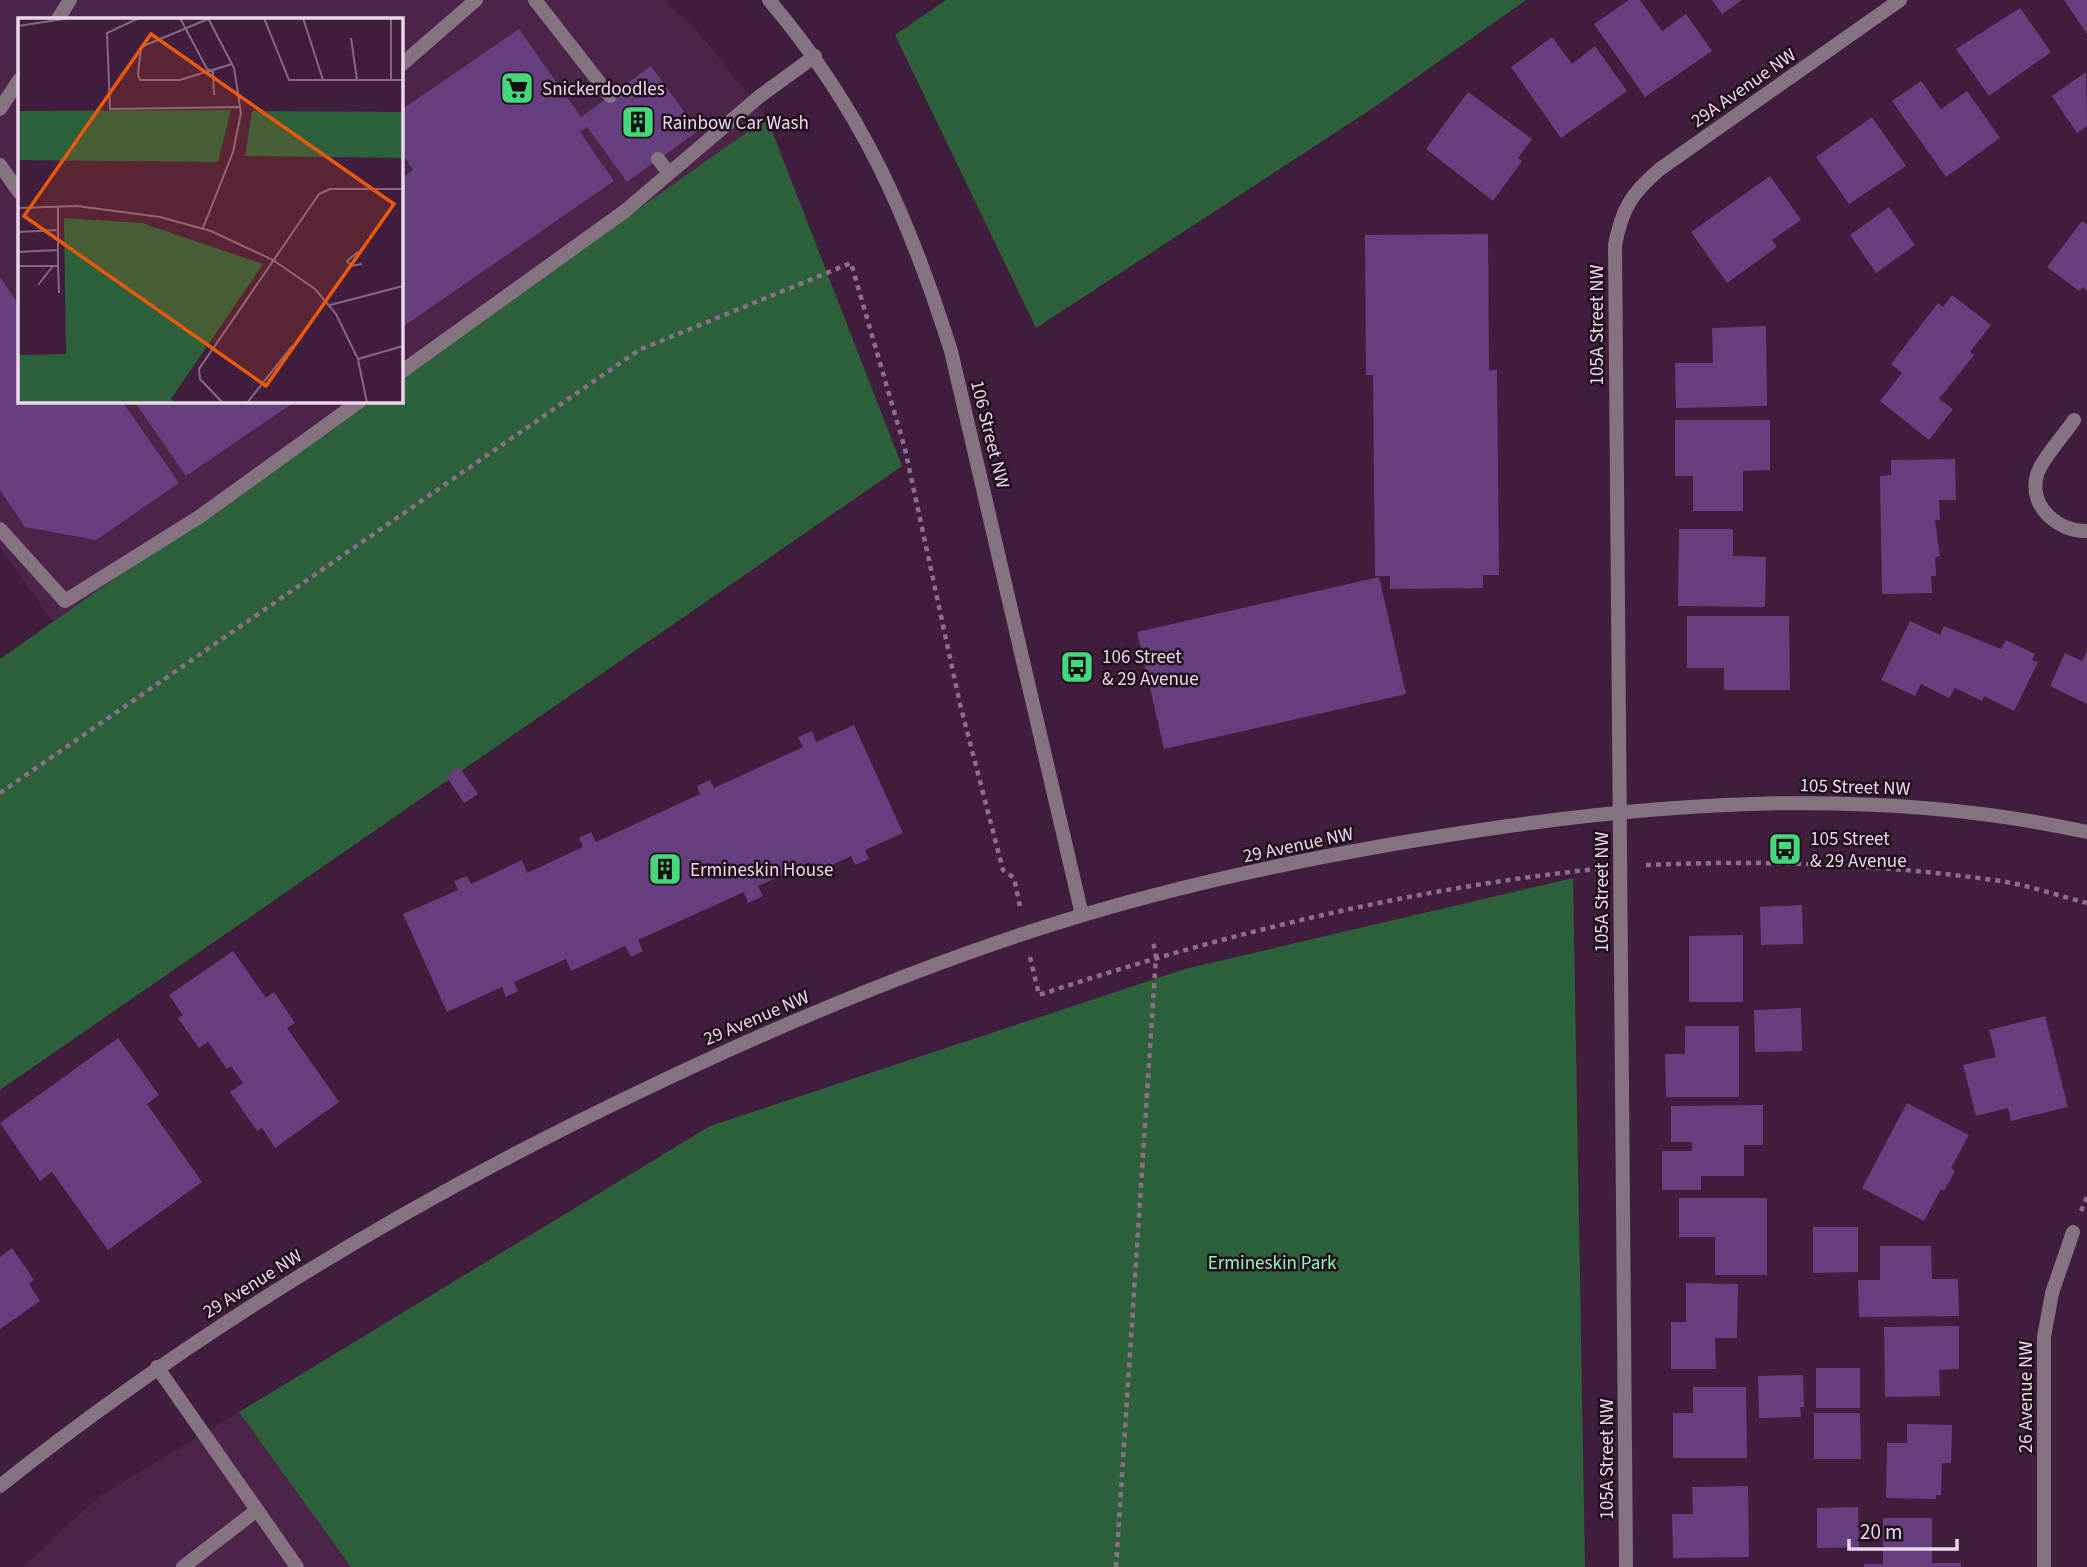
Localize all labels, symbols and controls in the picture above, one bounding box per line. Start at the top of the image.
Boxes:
inset map [18,18,402,402]
street label: 29A Avenue NW [1686,42,1802,134]
supermarket icon: Snickerdoodles [498,69,536,107]
place label: Snickerdoodles [542,76,665,103]
building icon: Rainbow Car Wash [619,103,657,141]
place label: Rainbow Car Wash [662,110,809,137]
street label: 105A Street NW [1584,264,1611,386]
street label: 106 Street NW [963,377,1016,491]
place label: 106 Street & 29 Avenue [1102,644,1199,693]
bus stop icon: 106 Street & 29 Avenue [1058,648,1096,686]
street label: 105 Street NW [1799,772,1911,803]
street label: 29 Avenue NW [1241,821,1356,870]
place label: 105 Street & 29 Avenue [1810,826,1907,875]
bus stop icon: 105 Street & 29 Avenue [1766,830,1804,868]
street label: 105A Street NW [1589,831,1616,953]
building icon: Ermineskin House [646,850,684,888]
place label: Ermineskin House [690,857,834,884]
street label: 29 Avenue NW [700,984,814,1053]
street label: 29 Avenue NW [198,1243,308,1325]
park label: Ermineskin Park [1208,1250,1337,1277]
street label: 26 Avenue NW [2013,1341,2040,1453]
street label: 105A Street NW [1594,1398,1621,1520]
scale bar [1849,1508,1958,1552]
text: 20 m [1860,1517,1902,1547]

